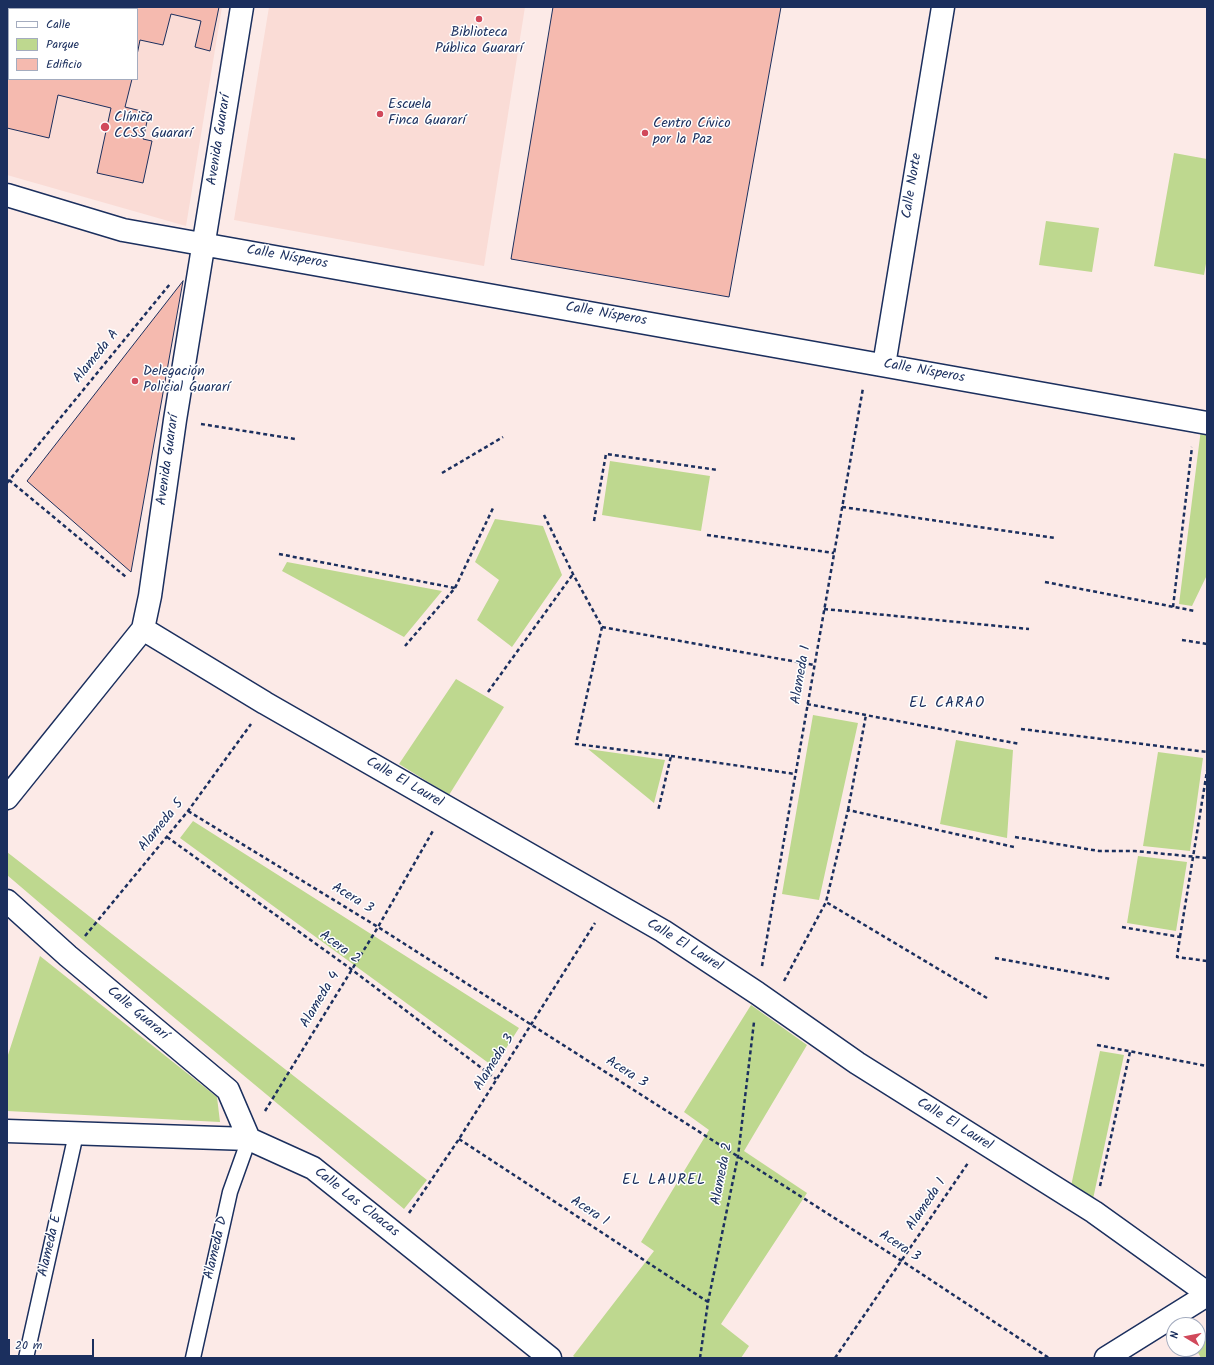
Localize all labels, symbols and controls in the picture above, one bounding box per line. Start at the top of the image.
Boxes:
legend [8,8,138,80]
marker: Biblioteca Pública Guararí [474,14,484,24]
text: Calle [46,15,70,34]
place label: Biblioteca Pública Guararí [435,26,523,58]
text: Parque [46,35,79,54]
text: Edificio [46,55,82,74]
street label: Avenida Guararí [205,93,235,187]
place label: Escuela Finca Guararí [388,98,466,130]
marker: Escuela Finca Guararí [375,109,385,119]
place label: Clínica CCSS Guararí [114,111,192,144]
place label: Centro Cívico por la Paz [653,117,731,150]
marker: Clínica CCSS Guararí [99,121,111,133]
marker: Centro Cívico por la Paz [640,128,650,138]
street label: Calle Norte [900,152,926,220]
street label: Calle Nísperos [245,243,329,273]
street label: Calle Nísperos [564,300,648,330]
street label: Alameda A [70,327,124,387]
street label: Calle Nísperos [882,357,966,387]
place label: Delegación Policial Guararí [143,365,230,398]
marker: Delegación Policial Guararí [130,376,140,386]
street label: Avenida Guararí [154,413,184,507]
street label: Alameda 1 [789,644,815,706]
district label: EL CARAO [909,695,985,713]
street label: Calle El Laurel [362,754,446,812]
street label: Alameda 5 [136,796,188,856]
street label: Acera 3 [328,880,376,918]
street label: Calle El Laurel [643,916,725,976]
street label: Acera 2 [315,928,363,968]
street label: Alameda 4 [298,969,344,1031]
street label: Calle Guararí [103,984,171,1044]
street label: Alameda 3 [471,1032,519,1094]
street label: Acera 3 [602,1054,650,1092]
street label: Calle El Laurel [913,1095,995,1155]
street label: Alameda 2 [709,1141,737,1207]
street label: Calle Las Cloacas [310,1165,402,1241]
district label: EL LAUREL [622,1172,706,1190]
street label: Alameda 1 [903,1176,951,1234]
street label: Acera 1 [567,1193,611,1231]
street label: Alameda E [36,1213,66,1279]
street label: Alameda D [202,1215,232,1281]
street label: Acera 3 [875,1227,923,1267]
north arrow [1166,1317,1206,1357]
text: N [1166,1330,1185,1340]
scale bar [10,1331,96,1357]
text: 20 m [15,1336,42,1355]

